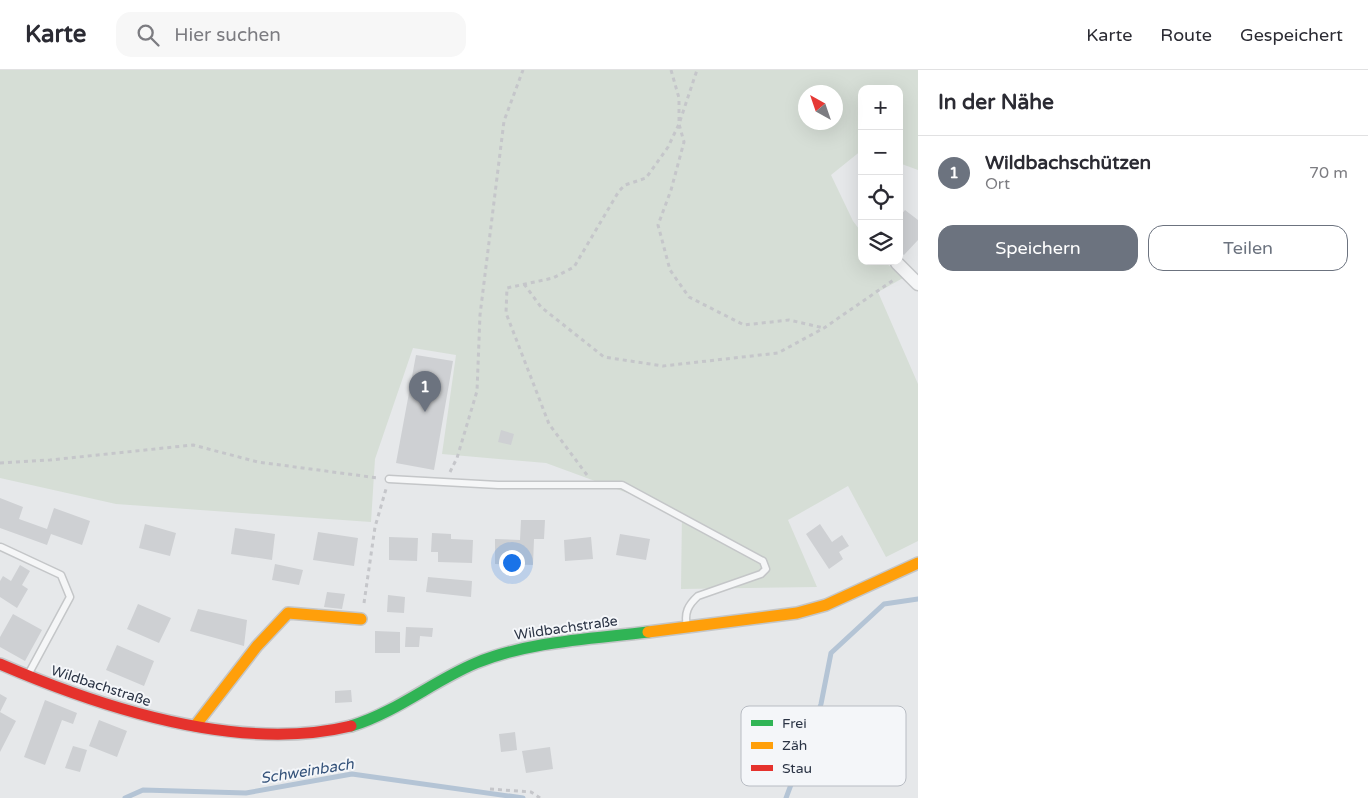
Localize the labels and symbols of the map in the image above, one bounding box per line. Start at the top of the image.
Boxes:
north arrow [798,85,843,130]
pin: 1 [409,371,441,412]
your location [499,550,525,576]
street label: Wildbachstraße [513,612,619,644]
street label: Wildbachstraße [49,662,153,710]
legend [741,706,906,786]
text: Frei [782,715,807,732]
text: Zäh [782,737,807,754]
water label: Schweinbach [259,755,356,787]
text: Stau [782,760,812,777]

